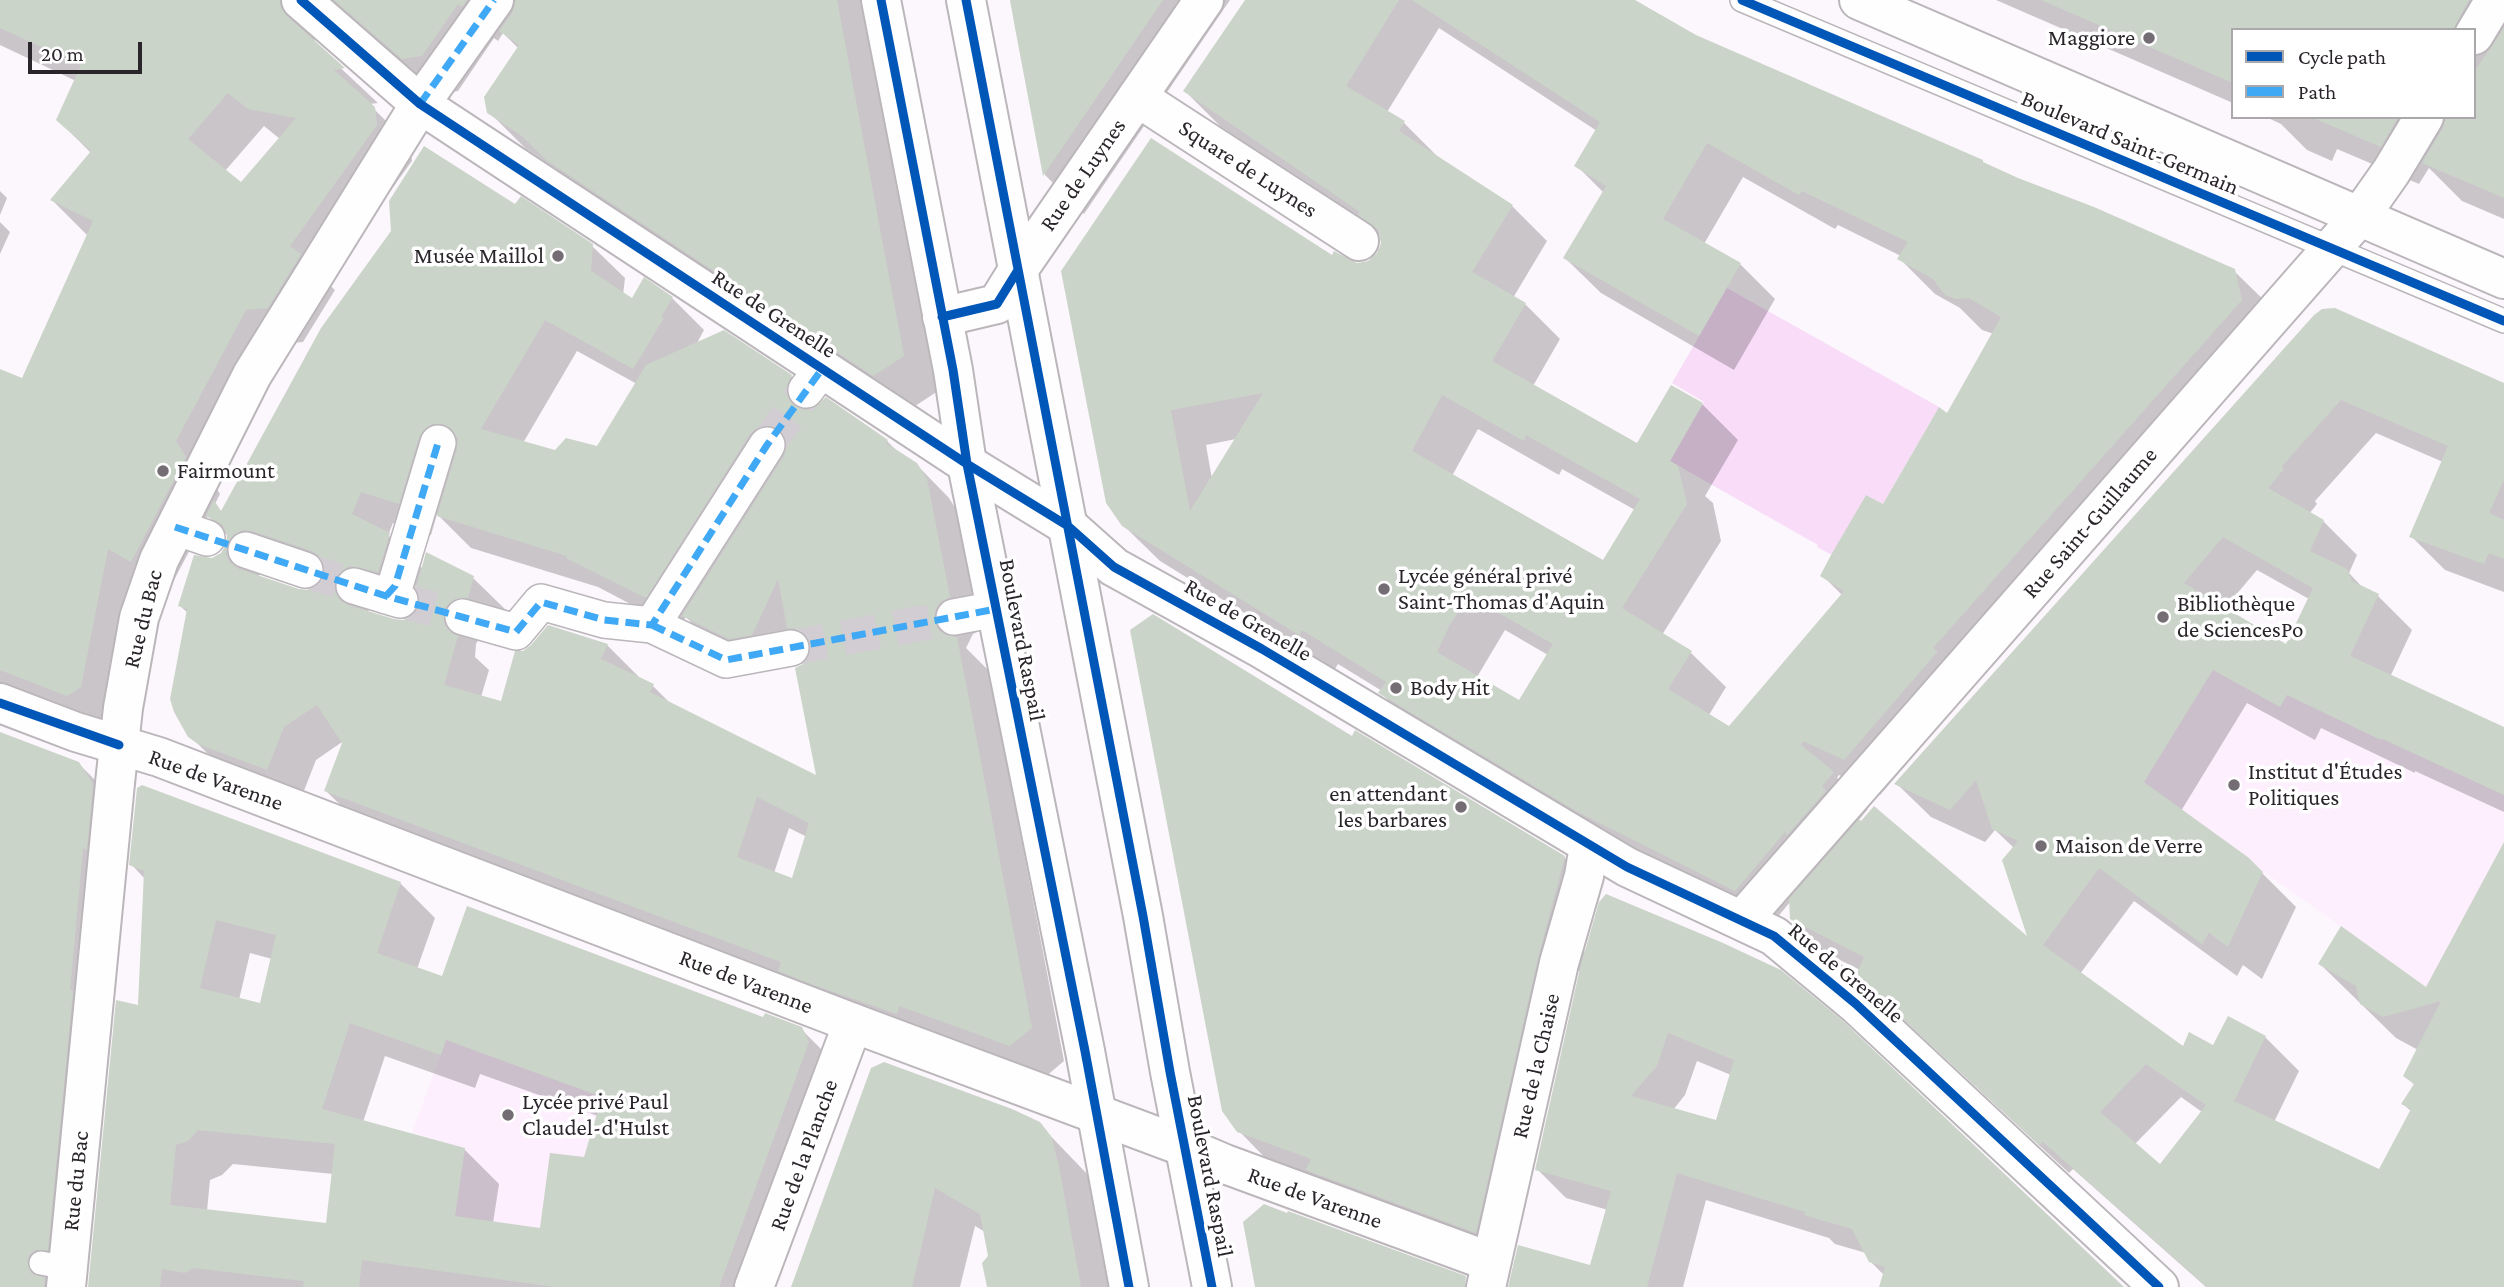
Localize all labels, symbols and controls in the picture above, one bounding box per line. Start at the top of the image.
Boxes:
place label: Maggiore [2048,24,2135,52]
scale bar [32,28,145,72]
legend [2231,28,2476,119]
marker: Maggiore [2141,30,2157,46]
text: 20 m [41,42,84,66]
text: Cycle path [2298,45,2386,69]
text: Path [2298,80,2336,104]
street label: Boulevard Saint-Germain [2017,85,2243,201]
street label: Rue de Luynes [1034,113,1132,237]
street label: Square de Luynes [1174,114,1322,224]
place label: Musée Maillol [414,242,544,270]
marker: Musée Maillol [550,248,566,264]
street label: Rue de Grenelle [707,264,841,364]
street label: Rue Saint-Guillaume [2017,442,2163,604]
place label: Fairmount [177,457,275,485]
marker: Fairmount [155,463,171,479]
street label: Boulevard Raspail [993,557,1051,723]
place label: Lycée général privé Saint-Thomas d'Aquin [1398,562,1605,616]
street label: Rue du Bac [117,567,169,671]
street label: Rue de Grenelle [1179,572,1317,668]
marker: Lycée général privé Saint-Thomas d'Aquin [1376,581,1392,597]
place label: Bibliothèque de SciencesPo [2177,590,2303,644]
marker: Bibliothèque de SciencesPo [2155,609,2171,625]
place label: Body Hit [1410,674,1490,702]
marker: Body Hit [1388,680,1404,696]
street label: Rue de Varenne [145,743,287,817]
place label: Institut d'Études Politiques [2248,758,2402,812]
marker: Institut d'Études Politiques [2226,777,2242,793]
place label: en attendant les barbares [1329,780,1447,834]
marker: en attendant les barbares [1453,799,1469,815]
place label: Maison de Verre [2055,832,2203,860]
marker: Maison de Verre [2033,838,2049,854]
street label: Rue de Grenelle [1783,917,1909,1029]
street label: Rue de Varenne [675,944,817,1020]
street label: Rue de la Chaise [1506,991,1566,1141]
street label: Rue de la Planche [764,1076,844,1234]
place label: Lycée privé Paul Claudel-d'Hulst [522,1088,669,1142]
street label: Boulevard Raspail [1181,1093,1239,1259]
marker: Lycée privé Paul Claudel-d'Hulst [500,1107,516,1123]
street label: Rue du Bac [57,1130,95,1232]
street label: Rue de Varenne [1244,1161,1386,1235]

